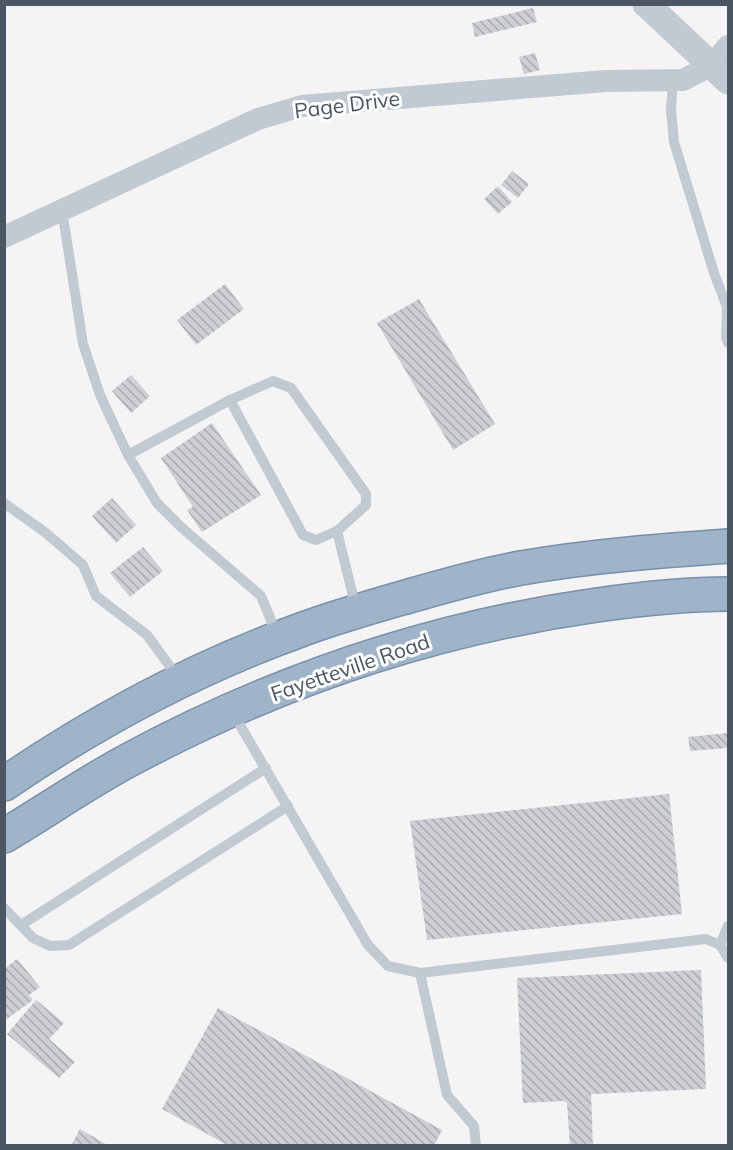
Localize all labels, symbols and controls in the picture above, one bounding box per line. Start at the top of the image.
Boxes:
street label: Page Drive [293,85,401,123]
street label: Fayetteville Road [267,628,433,706]

